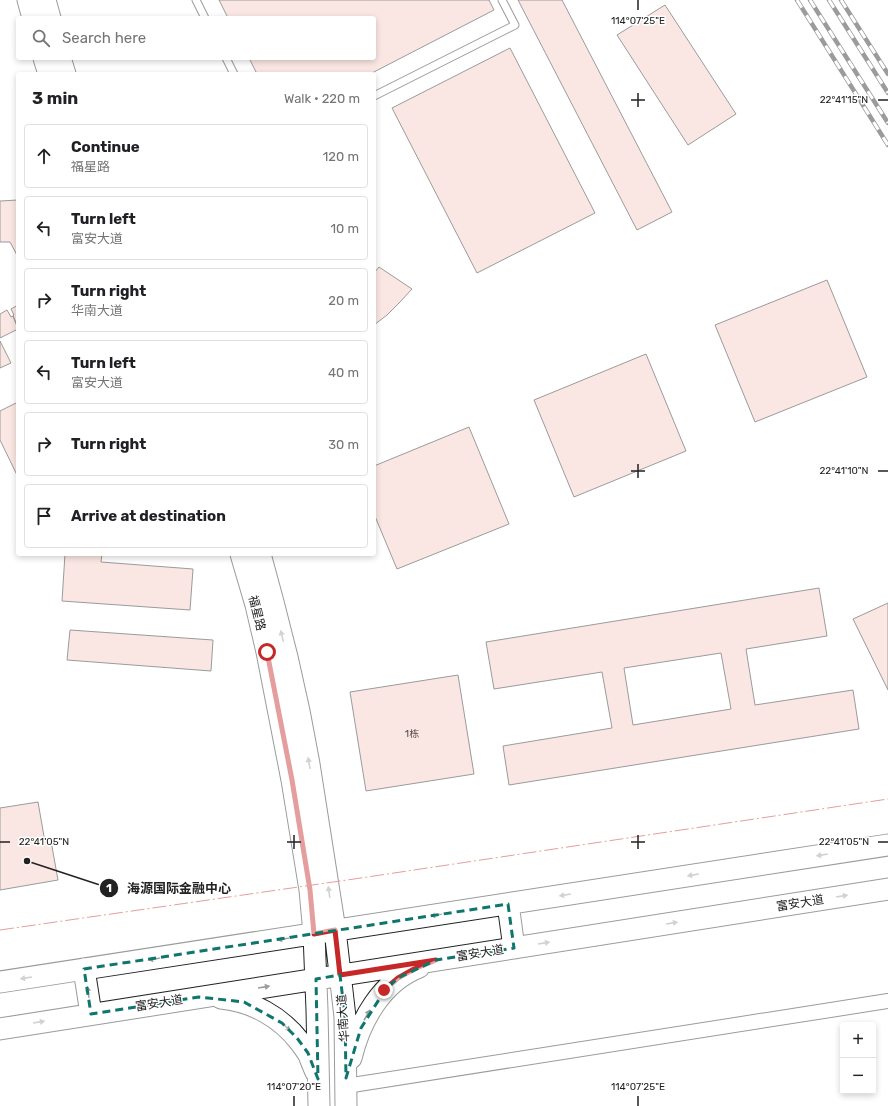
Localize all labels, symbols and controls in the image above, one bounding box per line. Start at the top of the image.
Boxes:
text: 114°07'25"E [611,15,665,27]
search box [16,16,376,60]
icon: search [30,27,52,49]
text: Search here [62,29,146,47]
text: 3 min [32,88,78,108]
text: Walk · 220 m [284,91,360,106]
text: 22°41'15"N [820,94,868,106]
text: Continue [71,138,140,156]
icon: ahead [33,145,55,167]
text: 120 m [323,149,359,164]
text: 福星路 [71,159,110,174]
text: Turn left [71,210,136,228]
icon: left [33,217,55,239]
text: 10 m [330,221,359,236]
text: 富安大道 [71,231,123,246]
text: Turn right [71,282,146,300]
icon: right [33,289,55,311]
text: 20 m [328,293,359,308]
text: 华南大道 [71,303,123,318]
text: Turn left [71,354,136,372]
icon: left [33,361,55,383]
text: 40 m [328,365,359,380]
text: 富安大道 [71,375,123,390]
icon: right [33,433,55,455]
text: Turn right [71,435,146,453]
text: 30 m [328,437,359,452]
text: 22°41'10"N [820,465,869,477]
icon: arrive [33,505,55,527]
text: Arrive at destination [71,507,226,525]
street label: 福星路 [246,594,268,632]
one-way arrow [279,630,285,642]
route start [258,643,276,661]
house number: 1栋 [405,728,419,740]
one-way arrow [306,757,312,769]
text: 22°41'05"N [19,836,69,848]
text: 22°41'05"N [819,836,869,848]
one-way arrow [816,852,828,858]
one-way arrow [687,872,699,878]
callout: 海源国际金融中心 [99,876,239,901]
text: 1 [106,881,112,895]
text: 海源国际金融中心 [127,881,231,896]
one-way arrow [326,886,332,898]
one-way arrow [559,892,571,898]
street label: 富安大道 [775,892,825,914]
one-way arrow [836,893,848,899]
one-way arrow [430,912,442,918]
one-way arrow [666,920,678,926]
one-way arrow [276,936,289,942]
one-way arrow [537,940,550,946]
street label: 富安大道 [455,942,505,964]
one-way arrow [148,956,160,962]
one-way arrow [20,975,32,981]
route end [375,981,393,999]
one-way arrow [258,984,270,990]
one-way arrow [85,986,91,998]
street label: 富安大道 [134,992,184,1014]
street label: 华南大道 [334,994,352,1042]
one-way arrow [364,1009,371,1021]
one-way arrow [32,1019,45,1025]
one-way arrow [281,1022,291,1032]
map controls [840,1022,876,1094]
button: + [840,1022,876,1058]
button: − [840,1058,876,1094]
text: 114°07'20"E [267,1081,321,1093]
text: 114°07'25"E [611,1081,665,1093]

